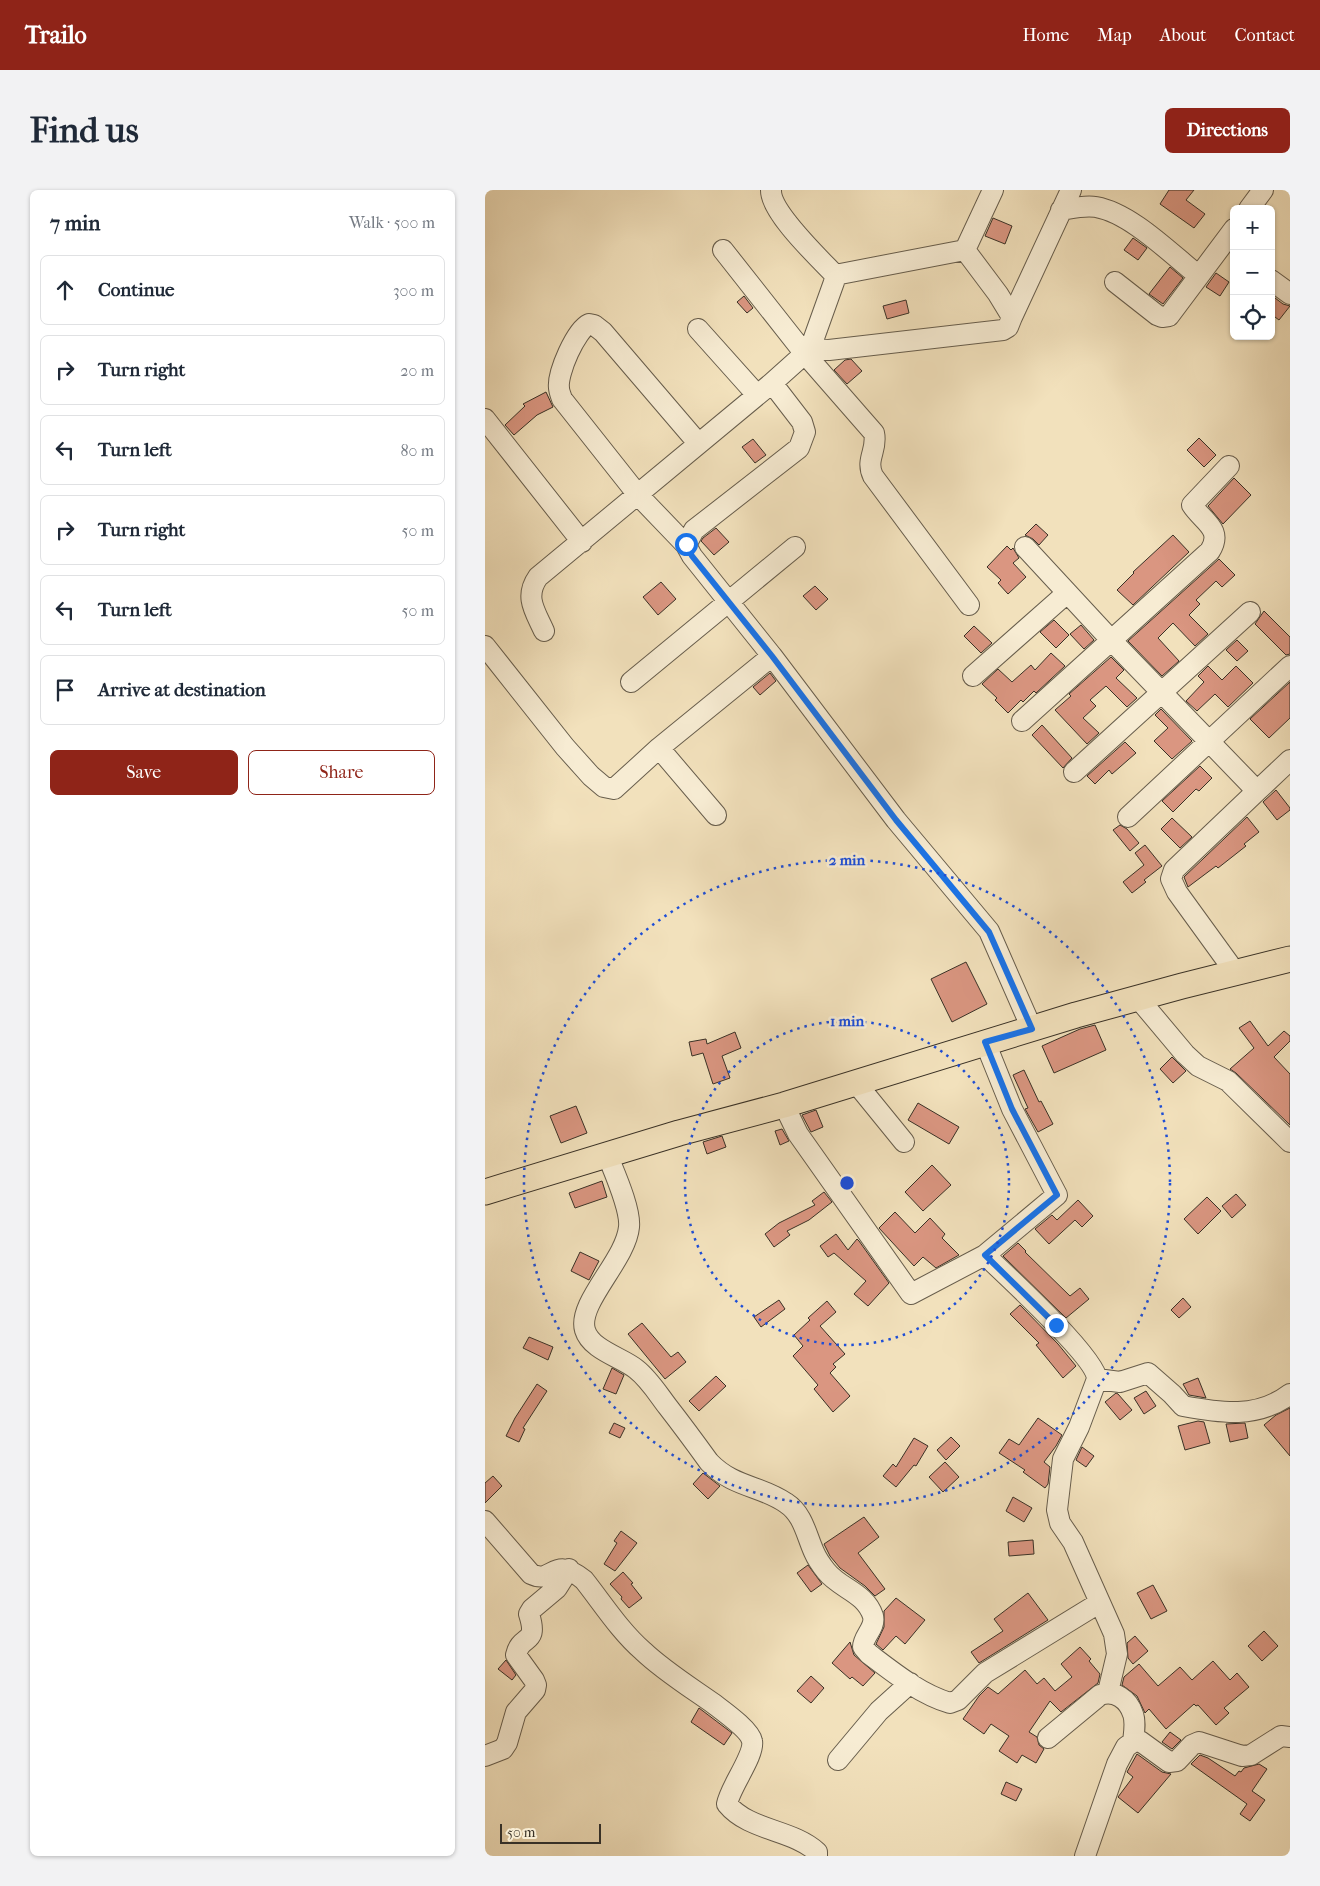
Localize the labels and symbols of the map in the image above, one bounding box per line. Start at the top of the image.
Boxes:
route start [675,533,698,556]
text: 2 min [829,851,866,869]
text: 1 min [830,1012,864,1030]
centre of rings [838,1174,856,1192]
route end [1045,1314,1068,1337]
scale bar [500,1821,601,1844]

